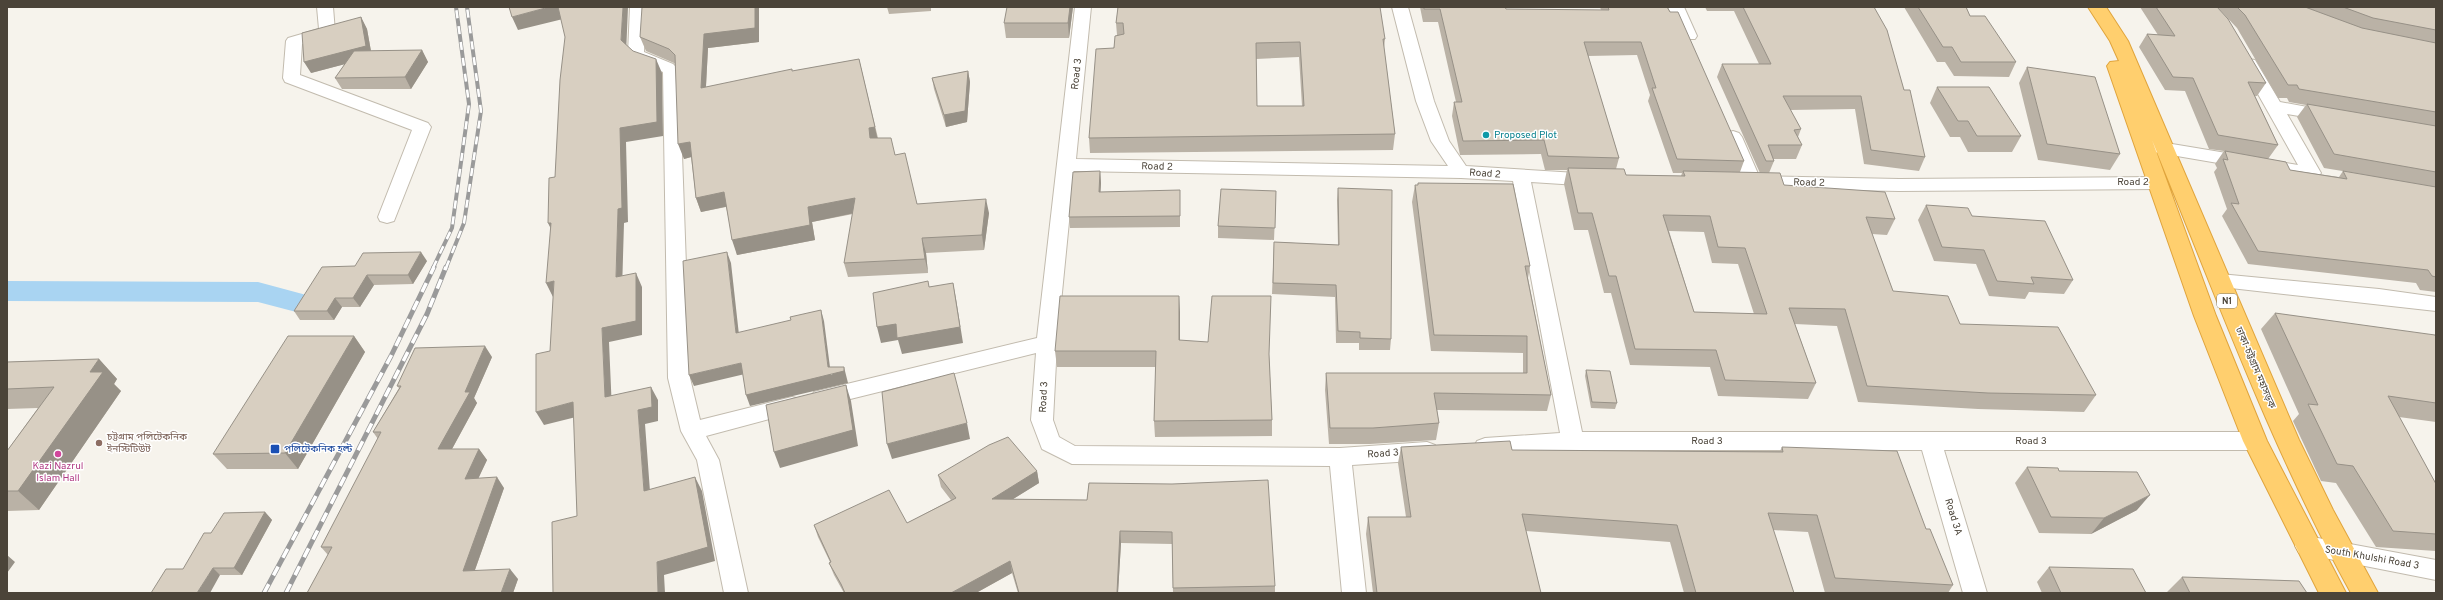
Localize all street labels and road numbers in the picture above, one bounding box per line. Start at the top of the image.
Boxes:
street label: Road 3 [1069,58,1085,90]
street label: Road 2 [1141,160,1173,174]
street label: Road 2 [1469,166,1501,182]
street label: Road 2 [1793,176,1825,190]
street label: Road 2 [2117,176,2149,189]
road number: N1 [2217,294,2237,308]
street label: ঢাকা-চট্টগ্রাম মহাসড়ক [2232,324,2278,412]
street label: Road 3 [1037,381,1051,413]
street label: Road 3 [1691,435,1723,448]
street label: Road 3 [2015,435,2047,448]
street label: Road 3 [1367,446,1399,462]
street label: Road 3A [1941,497,1965,537]
street label: South Khulshi Road 3 [2324,543,2420,573]

